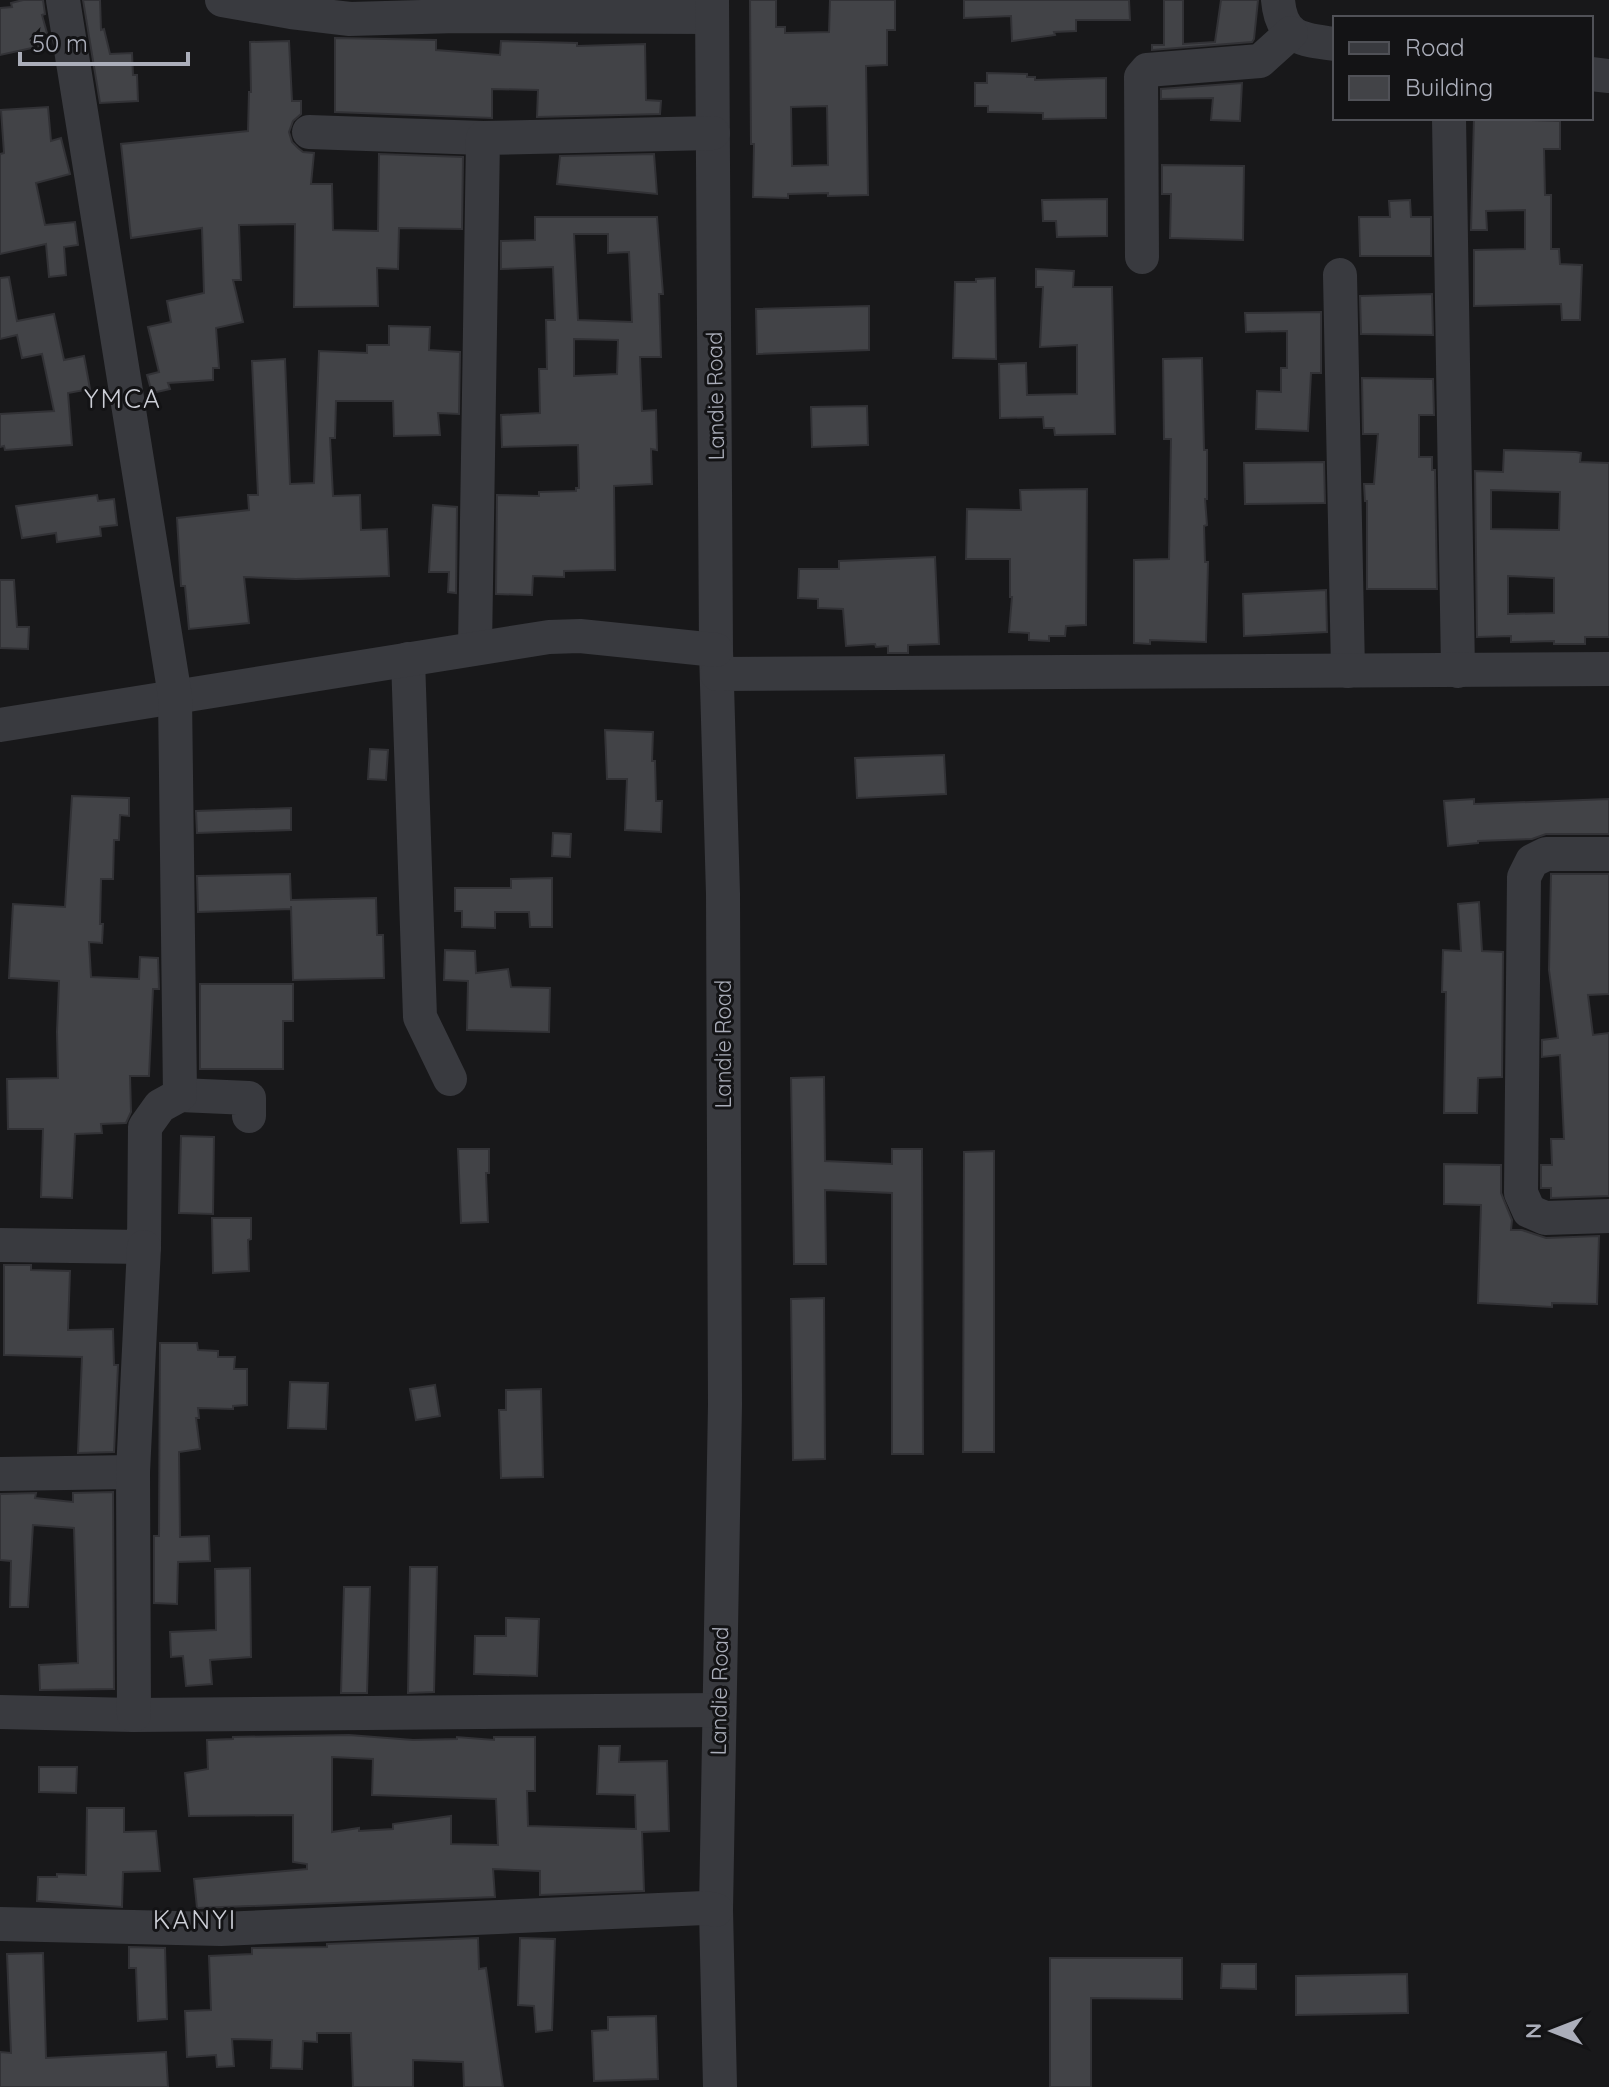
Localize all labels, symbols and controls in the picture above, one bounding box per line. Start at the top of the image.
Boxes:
scale bar [20,16,188,66]
legend [1333,16,1593,120]
text: 50 m [32,28,88,58]
text: Road [1405,32,1465,62]
text: Building [1405,72,1493,102]
street label: Landie Road [700,331,730,461]
district label: YMCA [84,382,162,415]
street label: Landie Road [709,980,737,1108]
street label: Landie Road [704,1626,734,1756]
district label: KANYI [153,1903,237,1936]
north arrow [1513,1991,1593,2071]
text: N [1519,2023,1547,2039]

